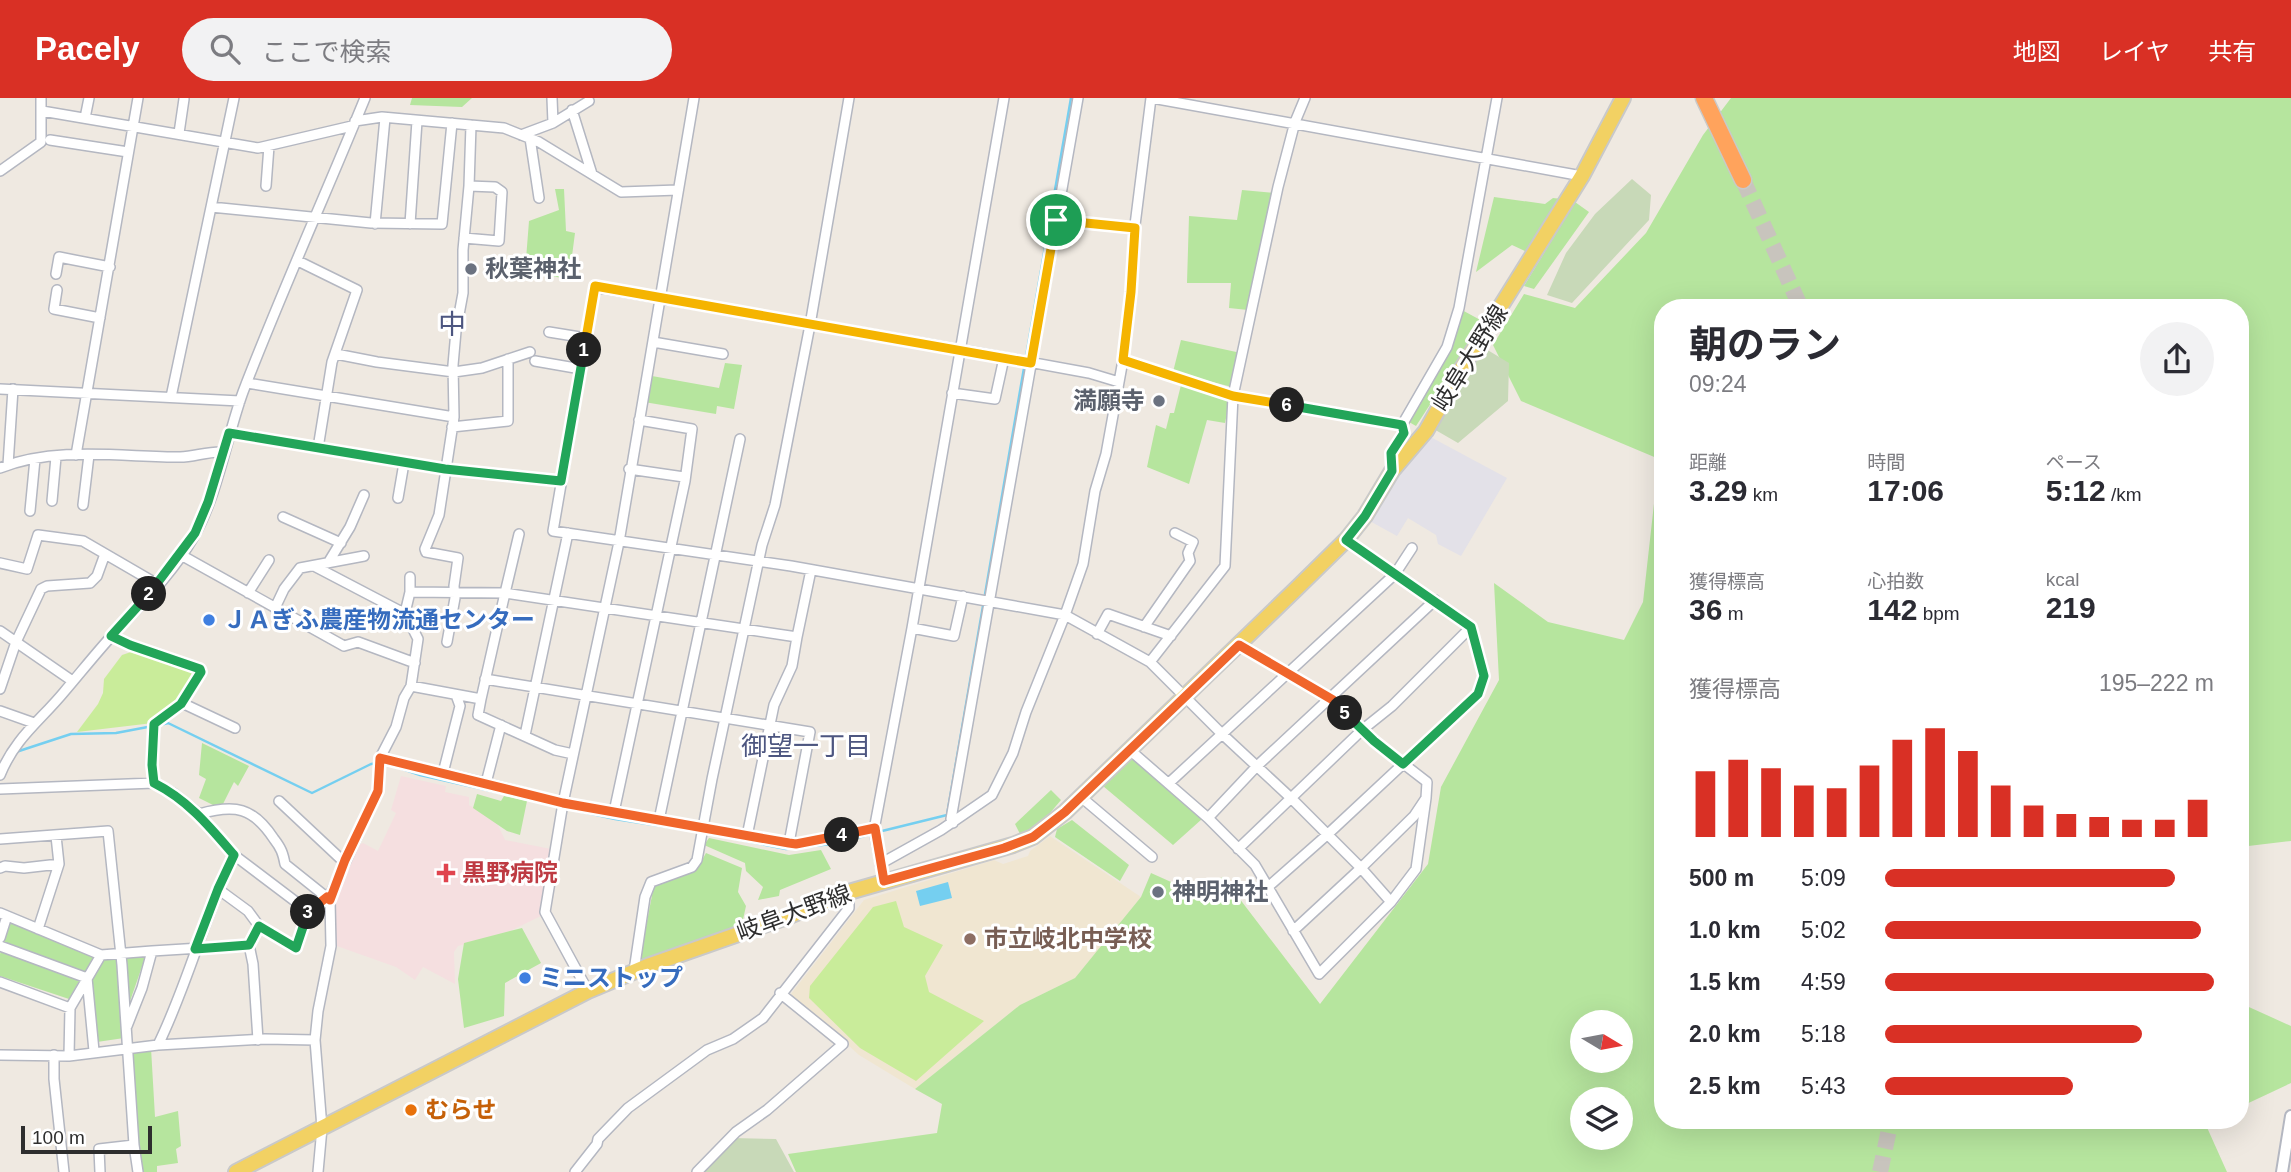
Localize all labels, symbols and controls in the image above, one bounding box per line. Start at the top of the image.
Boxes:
search box [182,18,672,81]
text: Pacely [35,30,140,67]
icon: search [206,30,244,68]
text: ここで検索 [262,37,392,67]
text: 地図 [2013,38,2061,65]
text: レイヤ [2099,38,2170,65]
text: 共有 [2208,38,2256,65]
pin [1026,190,1086,250]
icon: arrive [1037,201,1075,239]
place label: 秋葉神社 [485,255,581,282]
marker: 秋葉神社 [463,261,479,277]
street label: 岐阜大野線 [1426,300,1513,416]
district label: 中 [438,309,466,340]
button: share [2140,322,2214,396]
text: 朝のラン [1689,324,1841,366]
pin: 1 [566,332,602,368]
text: 1 [578,339,589,360]
text: 09:24 [1689,371,1747,397]
place label: 満願寺 [1073,387,1145,414]
pin: 6 [1270,388,1304,422]
marker: 満願寺 [1151,393,1167,409]
text: 6 [1281,394,1292,415]
text: 距離 [1689,452,1727,473]
text: 時間 [1867,452,1905,473]
text: ペース [2046,452,2102,473]
text: 3.29 [1689,474,1747,507]
text: 17:06 [1867,474,1944,507]
text: 5:12 [2046,474,2106,507]
text: km [1747,484,1778,505]
text: /km [2106,484,2142,505]
text: kcal [2046,569,2079,590]
text: 獲得標高 [1689,571,1765,592]
text: 心拍数 [1867,571,1924,592]
pin: 2 [132,576,166,612]
text: 2 [143,583,154,604]
text: 219 [2046,591,2096,624]
text: 36 [1689,593,1722,626]
text: 142 [1867,593,1917,626]
text: m [1722,603,1743,624]
text: bpm [1917,603,1960,624]
place label: ＪＡぎふ農産物流通センター [223,606,535,633]
marker: ＪＡぎふ農産物流通センター [201,612,217,628]
text: 195–222 m [2099,670,2214,696]
text: 獲得標高 [1689,676,1781,702]
pin: 5 [1328,696,1362,730]
text: 5 [1339,702,1350,723]
district label: 御望一丁目 [741,731,871,761]
pin: 4 [824,818,860,852]
text: 4 [836,824,847,845]
place label: 黒野病院 [462,859,558,886]
marker: 黒野病院 [436,863,456,883]
text: 500 m [1689,865,1754,891]
text: 5:09 [1801,865,1846,891]
place label: 神明神社 [1172,878,1268,905]
street label: 岐阜大野線 [733,879,855,946]
marker: 神明神社 [1150,884,1166,900]
pin: 3 [290,894,326,930]
text: 3 [302,901,313,922]
text: 1.0 km [1689,917,1761,943]
text: 5:02 [1801,917,1846,943]
place label: 市立岐北中学校 [984,925,1152,952]
marker: 市立岐北中学校 [962,931,978,947]
place label: ミニストップ [539,964,683,991]
text: 1.5 km [1689,969,1761,995]
text: 4:59 [1801,969,1846,995]
marker: ミニストップ [517,970,533,986]
north arrow [1570,1010,1633,1073]
map controls [1570,1010,1633,1150]
text: 2.0 km [1689,1021,1761,1047]
text: 5:18 [1801,1021,1846,1047]
text: 2.5 km [1689,1073,1761,1099]
text: 5:43 [1801,1073,1846,1099]
button: layers [1570,1087,1633,1150]
place label: むらせ [425,1096,497,1123]
marker: むらせ [403,1102,419,1118]
scale bar [21,1123,152,1155]
text: 100 m [32,1127,85,1148]

